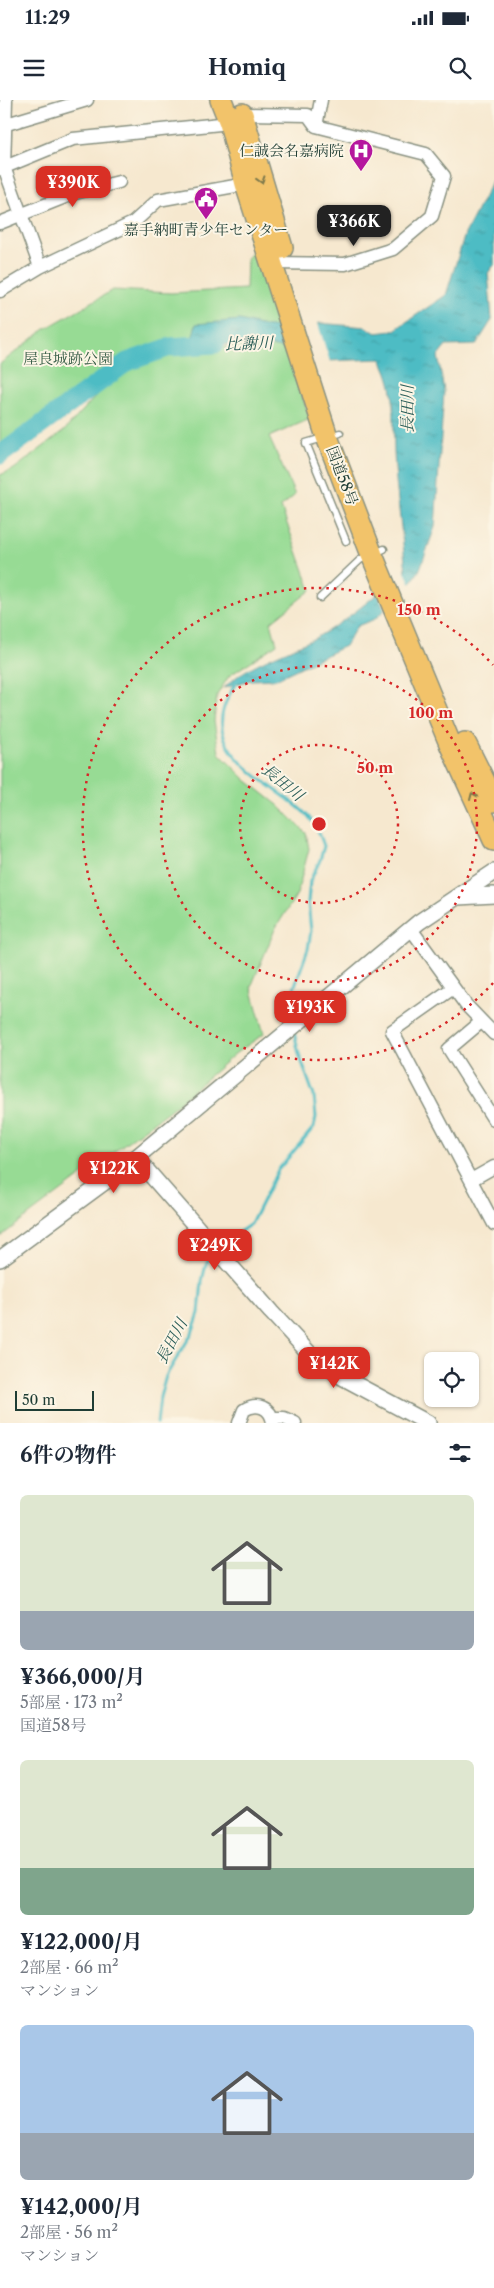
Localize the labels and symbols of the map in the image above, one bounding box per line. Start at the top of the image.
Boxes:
hospital icon: 仁誠会名嘉病院 [348,138,374,172]
place label: 仁誠会名嘉病院 [239,141,344,160]
pin: ¥390K [38,166,108,208]
one-way arrow [256,175,266,184]
public building icon: 嘉手納町青少年センター [193,186,219,220]
pin: ¥366K [319,204,389,247]
place label: 嘉手納町青少年センター [124,220,288,239]
water label: 比謝川 [225,332,275,354]
park label: 屋良城跡公園 [23,349,113,368]
water label: 長田川 [397,383,417,433]
street label: 国道58号 [322,443,362,508]
text: 150 m [397,600,441,619]
text: 100 m [409,703,453,722]
text: 50 m [357,758,393,777]
water label: 長田川 [258,759,309,806]
one-way arrow [469,792,480,801]
centre of rings [310,815,328,833]
pin: ¥193K [275,990,345,1033]
pin: ¥122K [79,1152,149,1194]
pin: ¥249K [180,1228,250,1271]
water label: 長田川 [151,1313,192,1367]
pin: ¥142K [299,1346,369,1389]
scale bar [15,1388,94,1411]

